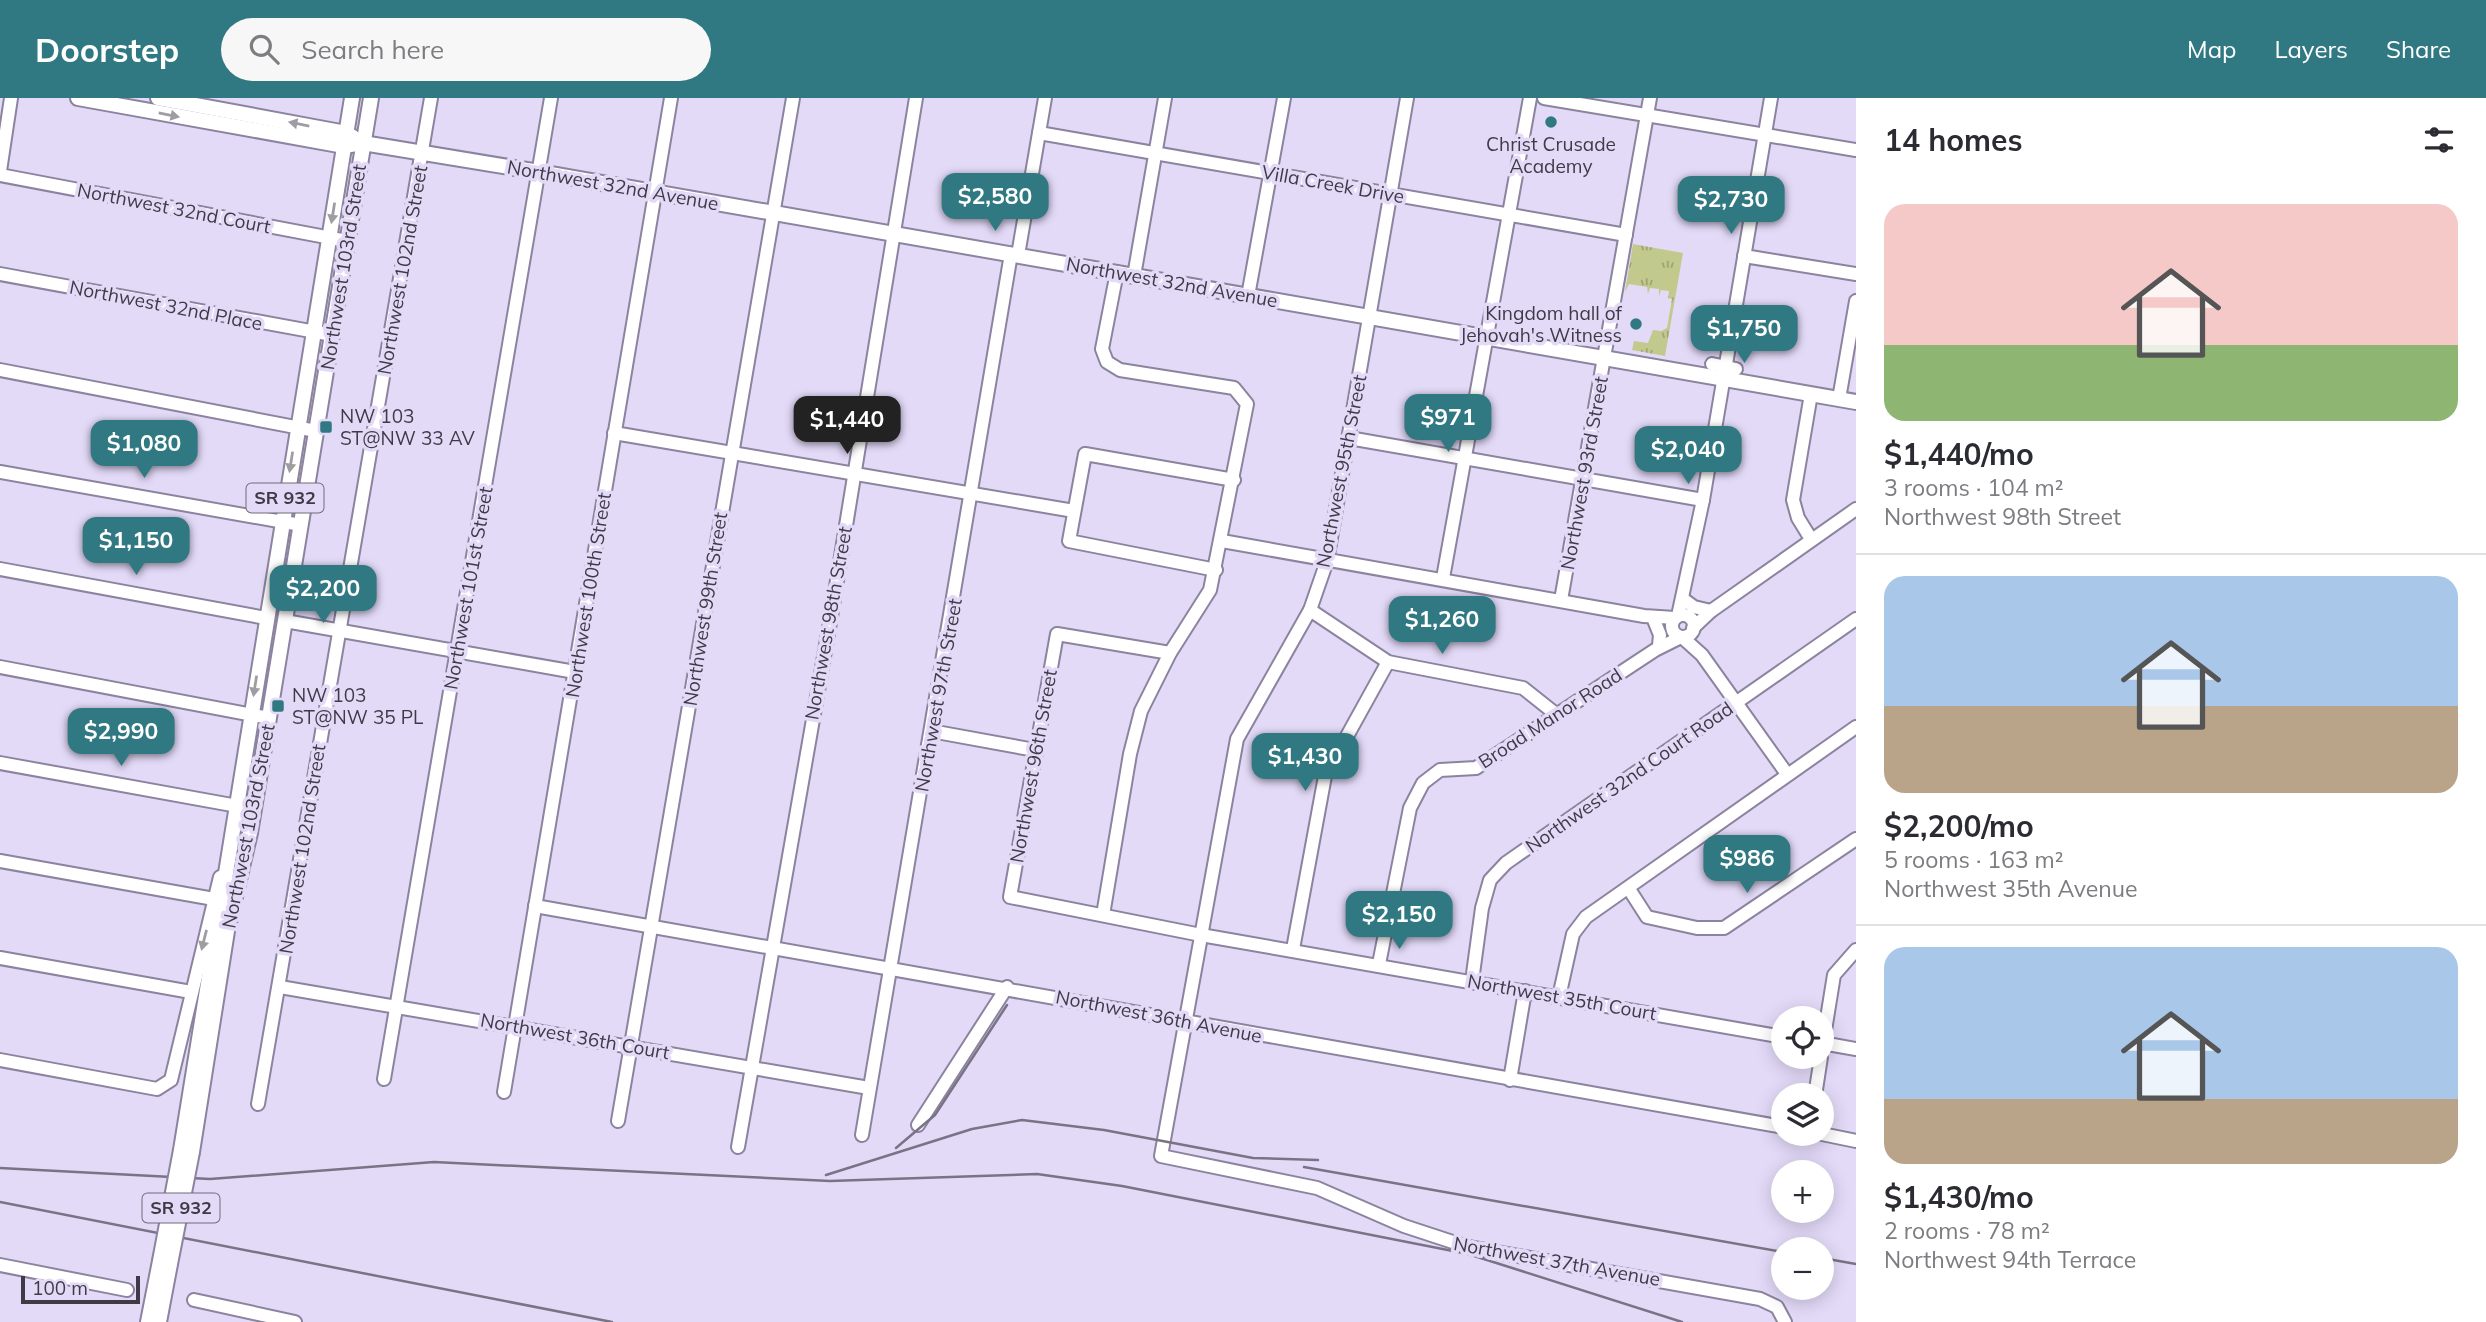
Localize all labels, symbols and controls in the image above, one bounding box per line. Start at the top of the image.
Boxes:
search box [221,18,711,81]
text: Doorstep [35,29,179,70]
icon: search [245,30,283,68]
text: Search here [301,33,444,66]
text: Map [2187,34,2236,64]
text: Layers [2274,34,2348,64]
text: Share [2386,34,2451,64]
one-way arrow [158,110,180,121]
marker: Christ Crusade Academy [1543,114,1559,130]
one-way arrow [288,118,310,129]
text: 14 homes [1884,121,2023,159]
icon: filters [2420,121,2458,159]
place label: Christ Crusade Academy [1486,132,1616,178]
street label: Northwest 32nd Avenue [505,155,721,215]
street label: Villa Creek Drive [1260,160,1406,208]
street label: Northwest 103rd Street [315,162,371,371]
street label: Northwest 102nd Street [372,163,432,376]
pin: $2,580 [938,174,1052,233]
pin: $2,730 [1674,176,1788,236]
street label: Northwest 32nd Court [75,177,273,239]
text: $2,580 [958,181,1032,210]
text: $2,730 [1694,184,1768,213]
one-way arrow [327,202,338,224]
icon: home [2108,250,2234,376]
street label: Northwest 32nd Avenue [1064,252,1280,312]
street label: Northwest 32nd Place [68,275,264,335]
place label: Kingdom hall of Jehovah's Witness [1460,301,1623,347]
pin: $1,750 [1687,306,1801,365]
text: $1,750 [1707,313,1781,342]
marker: Kingdom hall of Jehovah's Witness [1628,316,1644,332]
street label: Northwest 95th Street [1311,372,1372,569]
street label: Northwest 93rd Street [1555,374,1613,572]
pin: $971 [1407,394,1489,454]
pin: $1,440 [790,396,904,456]
text: $971 [1420,402,1476,431]
place label: NW 103 ST@NW 33 AV [340,404,476,450]
text: $1,440 [810,404,884,433]
marker: NW 103 ST@NW 33 AV [318,419,334,435]
pin: $1,080 [87,420,201,480]
pin: $2,040 [1631,426,1745,486]
text: $1,080 [107,428,181,457]
text: $2,040 [1651,434,1725,463]
text: $1,440/mo [1884,435,2034,473]
one-way arrow [285,451,296,473]
text: 3 rooms · 104 m² [1884,473,2064,502]
road number: SR 932 [246,484,324,512]
street label: Northwest 101st Street [438,484,498,691]
street label: Northwest 100th Street [560,490,616,699]
text: Northwest 98th Street [1884,502,2121,531]
street label: Northwest 99th Street [678,510,732,708]
pin: $1,150 [79,518,193,577]
street label: Northwest 98th Street [799,524,857,722]
text: $1,150 [99,525,173,554]
pin: $2,200 [266,566,380,625]
text: $2,200 [286,573,360,602]
street label: Northwest 97th Street [909,596,967,794]
pin: $1,260 [1385,596,1499,656]
text: $1,260 [1405,604,1479,633]
icon: home [2108,622,2234,748]
street label: Broad Manor Road [1474,663,1626,773]
street label: Northwest 96th Street [1004,667,1062,865]
one-way arrow [249,675,260,697]
place label: NW 103 ST@NW 35 PL [292,683,424,729]
street label: Northwest 32nd Court Road [1521,696,1737,858]
marker: NW 103 ST@NW 35 PL [270,698,286,714]
pin: $2,990 [64,708,178,768]
text: $2,990 [84,716,158,745]
street label: Northwest 103rd Street [216,721,280,930]
pin: $1,430 [1248,734,1362,793]
text: $1,430 [1268,741,1342,770]
street label: Northwest 102nd Street [274,742,330,956]
text: $2,200/mo [1884,807,2034,845]
pin: $986 [1706,836,1788,895]
text: $986 [1719,843,1775,872]
text: 5 rooms · 163 m² [1884,845,2064,874]
text: Northwest 35th Avenue [1884,874,2138,903]
pin: $2,150 [1342,892,1456,951]
text: $2,150 [1362,899,1436,928]
one-way arrow [198,929,209,951]
street label: Northwest 35th Court [1466,969,1659,1026]
street label: Northwest 36th Avenue [1054,984,1264,1048]
icon: home [2108,993,2234,1119]
map controls [1771,1006,1834,1300]
button: locate [1771,1006,1834,1069]
street label: Northwest 36th Court [479,1008,672,1065]
button: layers [1771,1083,1834,1146]
button: + [1771,1160,1834,1223]
text: $1,430/mo [1884,1178,2034,1216]
road number: SR 932 [142,1194,220,1223]
text: 2 rooms · 78 m² [1884,1216,2050,1245]
street label: Northwest 37th Avenue [1452,1231,1662,1291]
button: − [1771,1237,1834,1300]
text: Northwest 94th Terrace [1884,1245,2136,1274]
scale bar [21,1273,140,1305]
text: 100 m [32,1276,88,1300]

